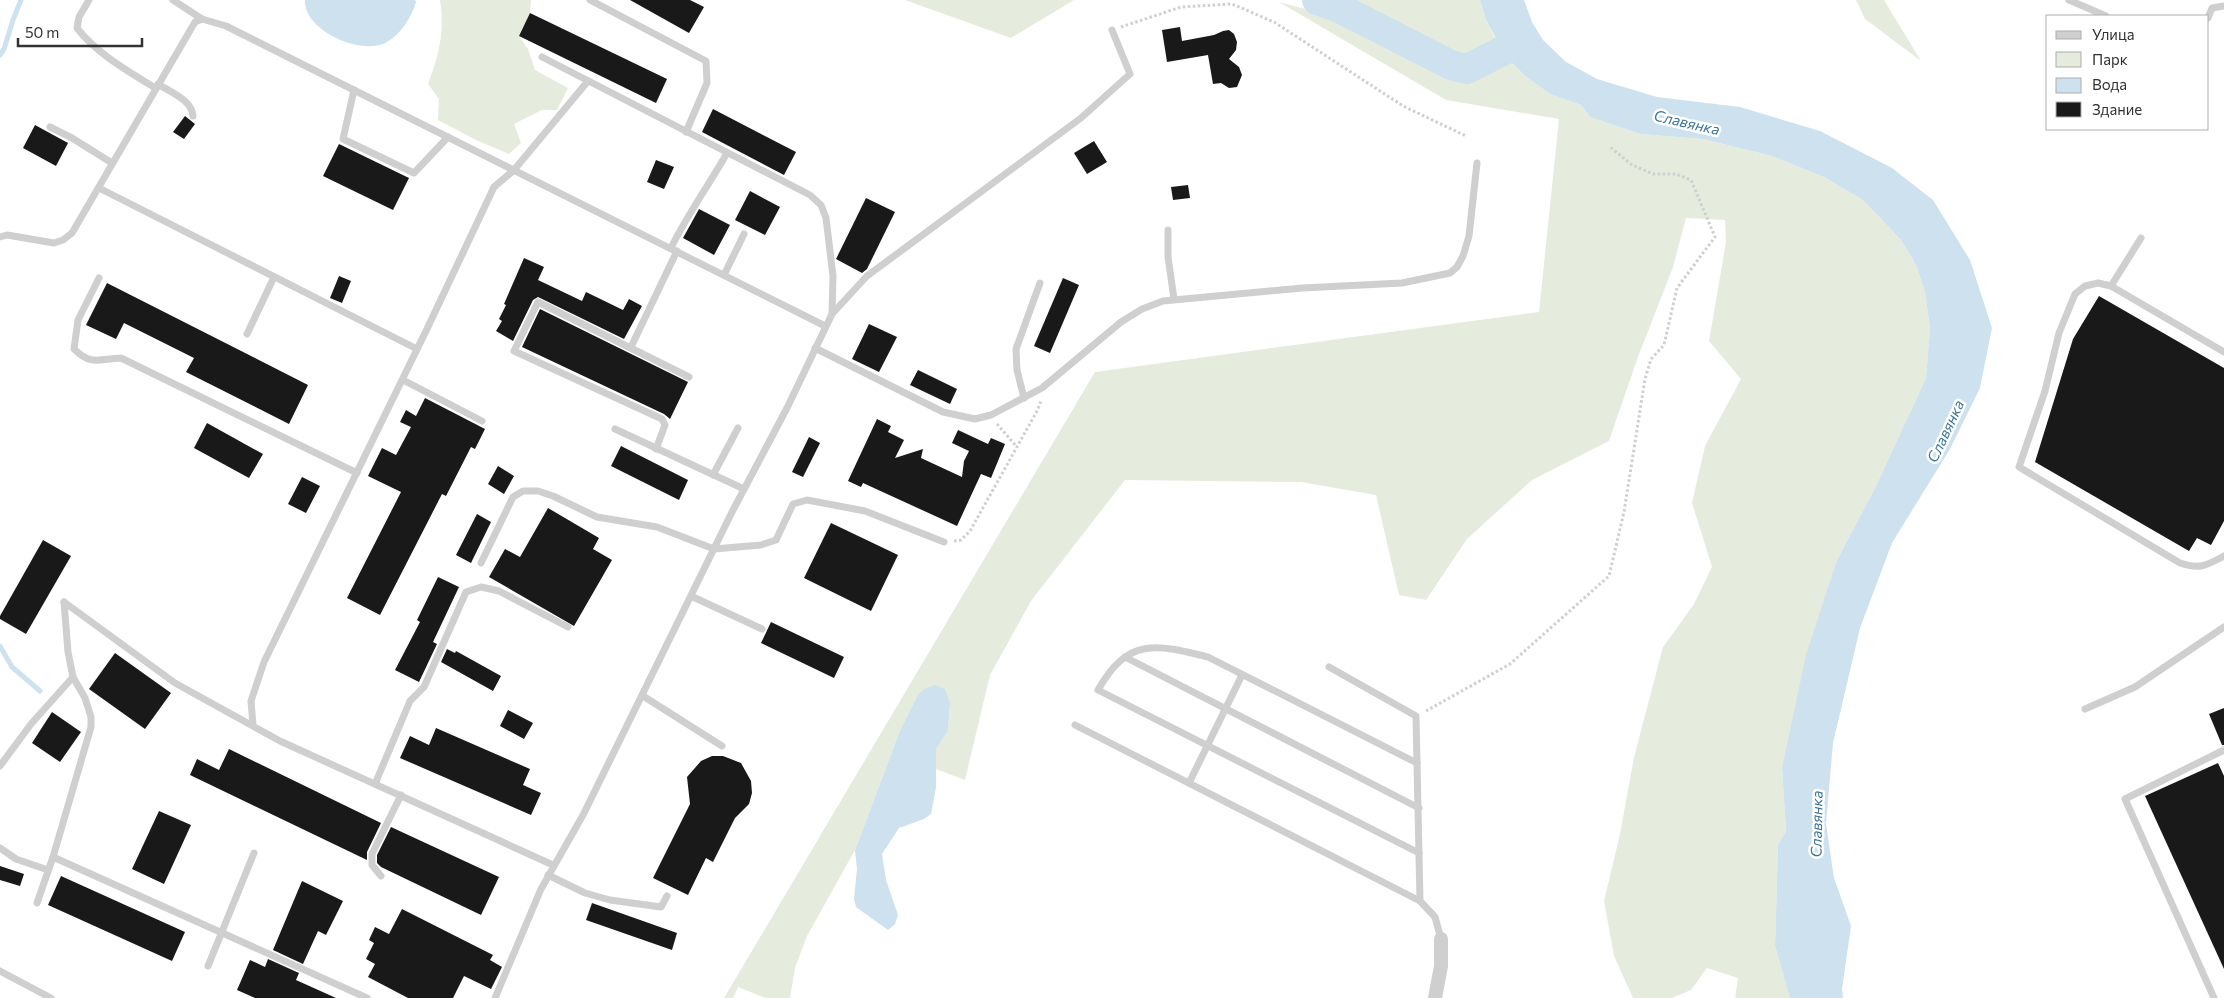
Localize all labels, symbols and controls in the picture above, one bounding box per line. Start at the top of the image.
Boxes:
scale bar [18,15,141,47]
legend [2046,15,2209,130]
text: 50 m [25,23,59,41]
text: Улица [2092,25,2134,43]
text: Парк [2092,50,2128,68]
text: Вода [2092,75,2127,93]
text: Здание [2092,100,2142,118]
water label: Славянка [1652,106,1722,138]
water label: Славянка [1923,397,1967,465]
water label: Славянка [1806,790,1826,858]

